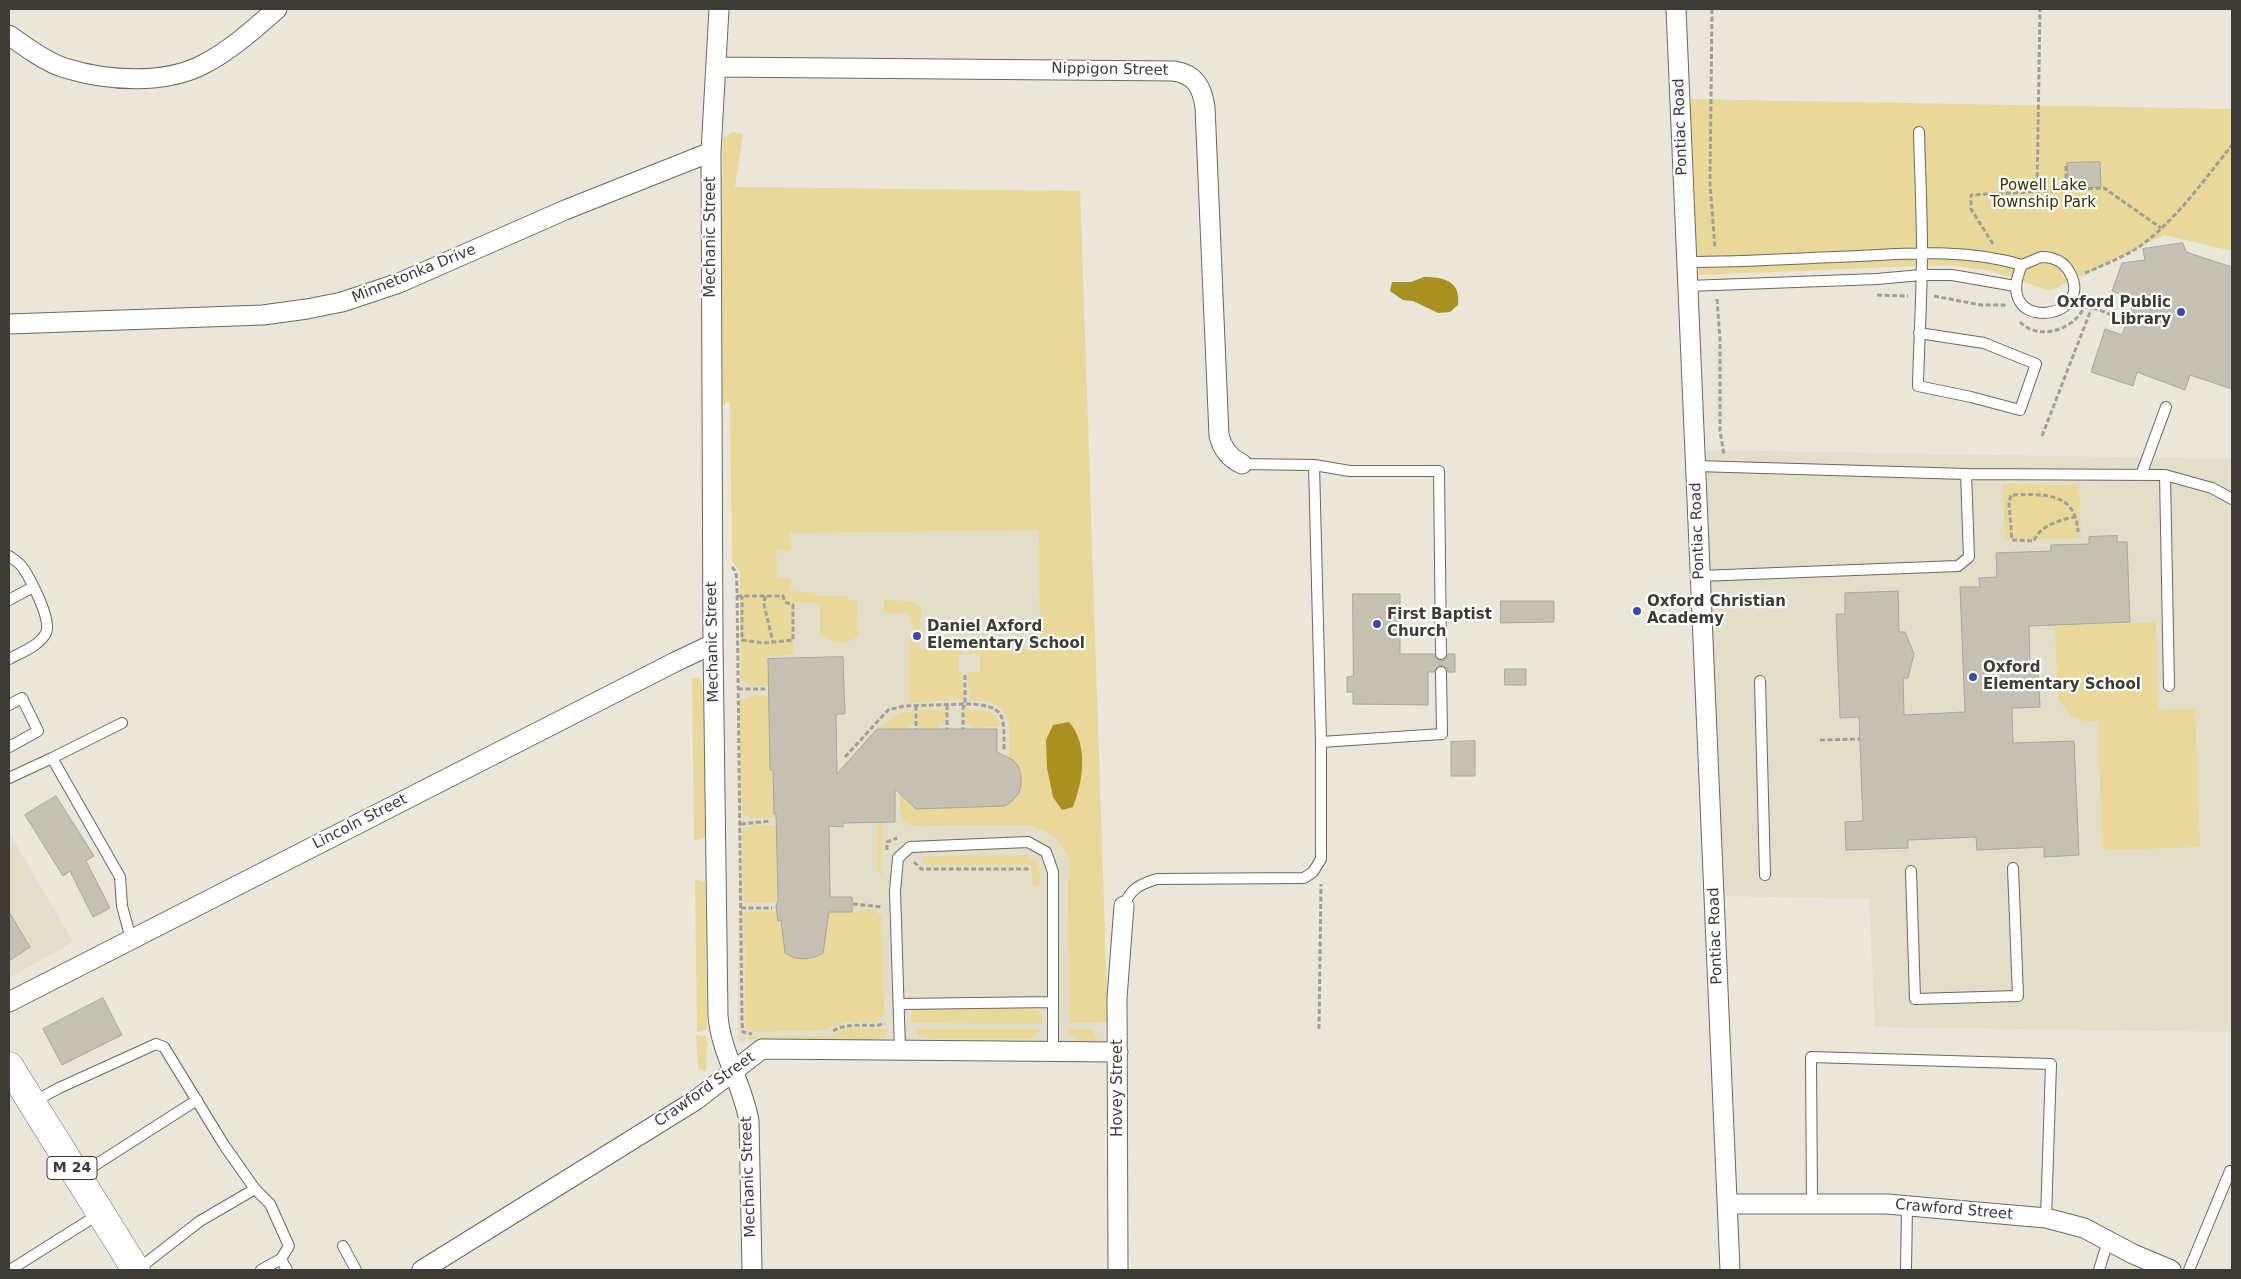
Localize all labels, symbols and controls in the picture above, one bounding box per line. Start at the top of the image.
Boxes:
street label: Nippigon Street [1051,60,1169,80]
street label: Pontiac Road [1670,78,1692,176]
street label: Mechanic Street [702,176,720,298]
park label: Powell Lake Township Park [1990,177,2096,212]
street label: Minnetonka Drive [349,241,479,307]
place label: Oxford Public Library [2057,294,2171,329]
marker: Oxford Public Library [2175,306,2187,318]
street label: Pontiac Road [1687,482,1709,580]
street label: Mechanic Street [703,581,723,703]
place label: Oxford Christian Academy [1647,593,1786,628]
marker: Oxford Christian Academy [1631,605,1643,617]
place label: First Baptist Church [1387,606,1492,641]
place label: Daniel Axford Elementary School [927,618,1085,653]
marker: First Baptist Church [1371,618,1383,630]
marker: Daniel Axford Elementary School [911,630,923,642]
place label: Oxford Elementary School [1983,659,2141,694]
marker: Oxford Elementary School [1967,671,1979,683]
street label: Lincoln Street [310,790,410,854]
street label: Pontiac Road [1705,887,1727,985]
street label: Hovey Street [1109,1039,1127,1137]
street label: Crawford Street [651,1049,759,1131]
street label: Mechanic Street [738,1116,760,1238]
road number: M 24 [47,1156,97,1180]
street label: Crawford Street [1894,1196,2014,1224]

